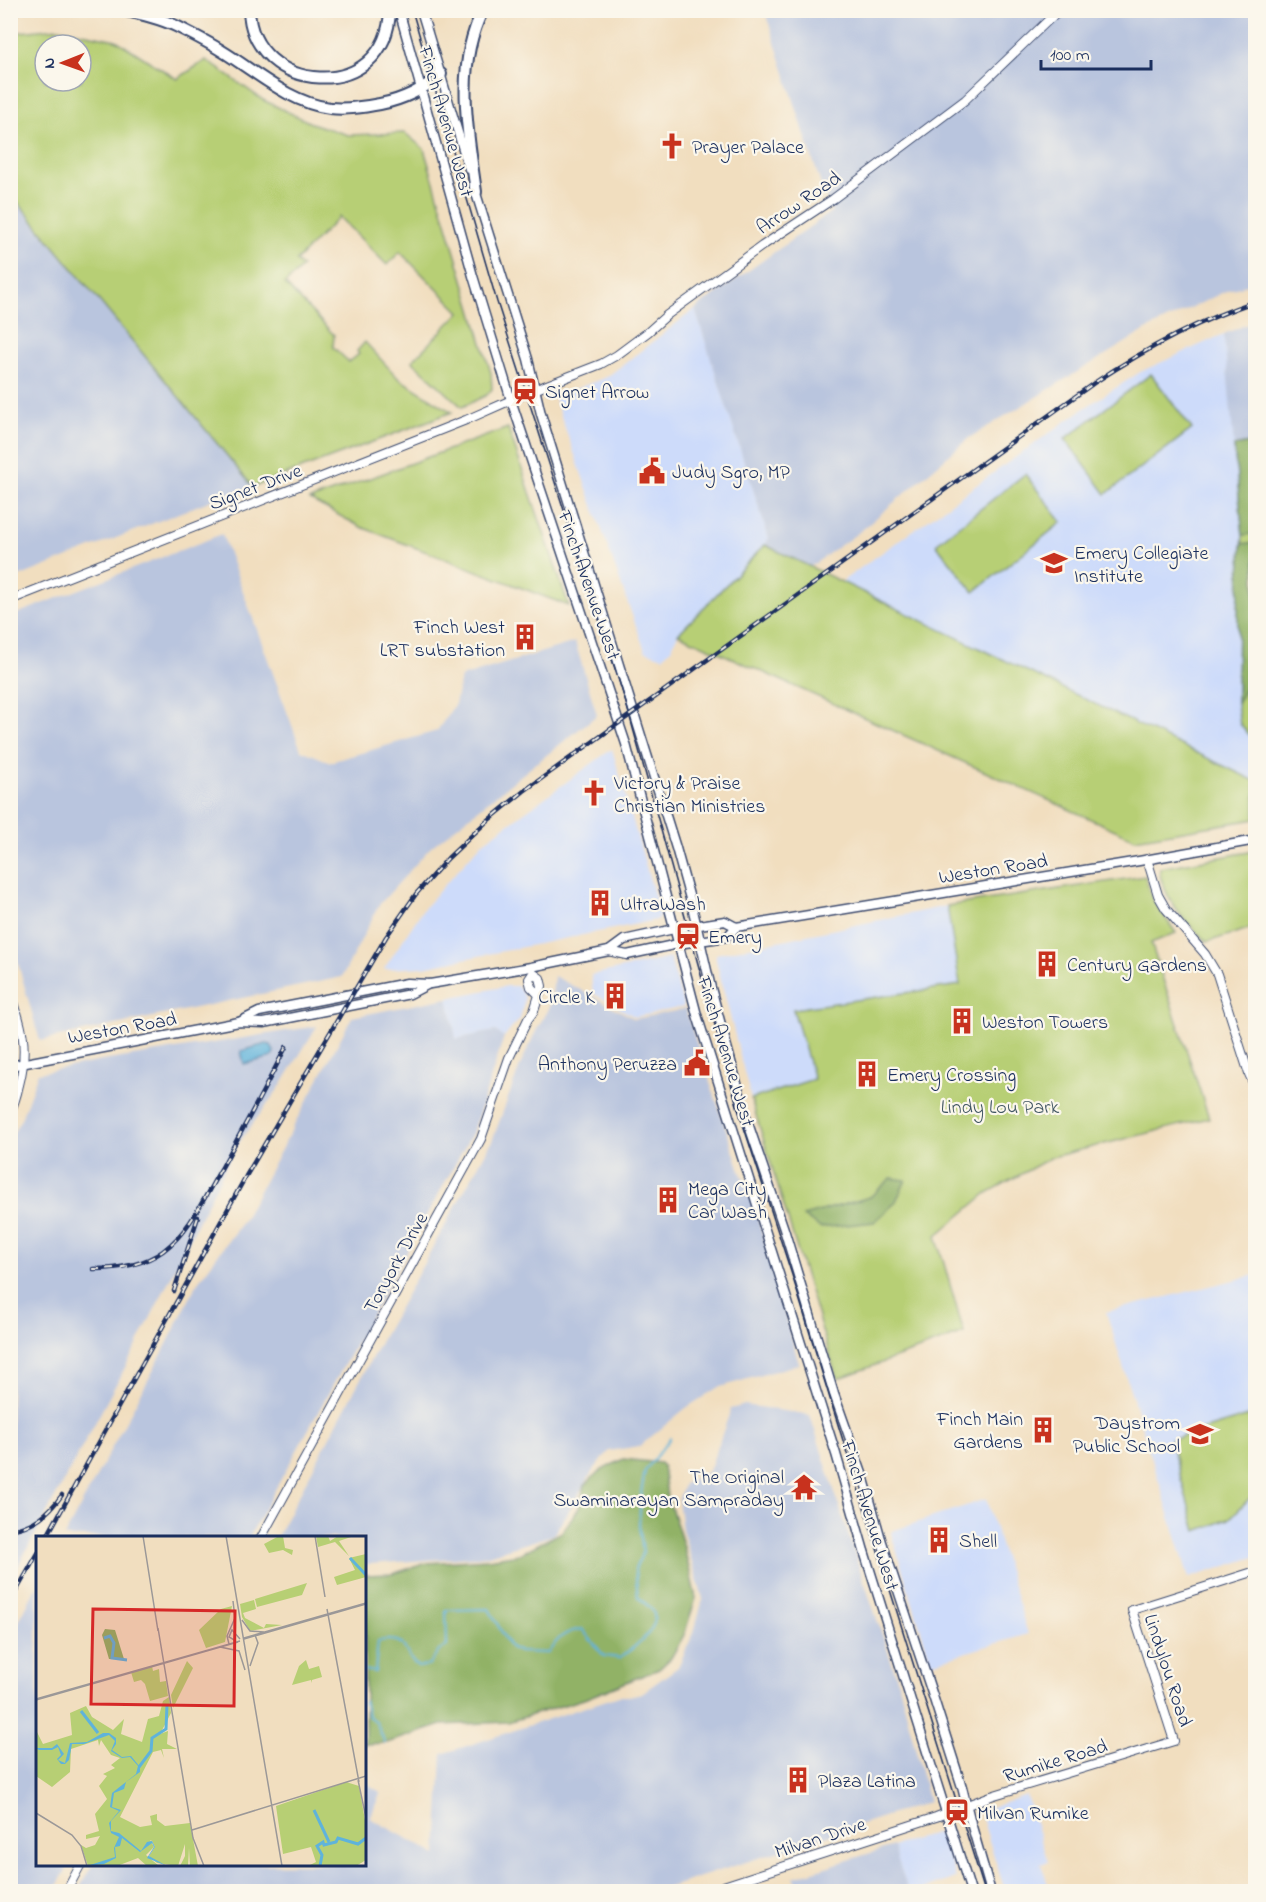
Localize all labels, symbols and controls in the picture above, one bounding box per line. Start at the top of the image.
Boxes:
north arrow [33,33,93,93]
scale bar [1041,33,1150,71]
street label: Finch Avenue West [409,42,480,201]
text: 100 m [1050,43,1090,69]
text: N [38,57,62,69]
church icon: Prayer Palace [657,131,687,161]
place label: Prayer Palace [692,134,804,163]
street label: Arrow Road [751,165,848,243]
station icon: Signet Arrow [510,376,540,406]
place label: Signet Arrow [545,379,649,409]
public building icon: Judy Sgro, MP [637,456,667,486]
street label: Signet Drive [205,457,307,520]
place label: Judy Sgro, MP [672,459,791,489]
street label: Finch Avenue West [548,506,627,665]
place label: Emery Collegiate Institute [1074,540,1208,592]
school or university icon: Emery Collegiate Institute [1039,548,1069,578]
place label: Finch West LRT substation [380,614,505,666]
building icon: Finch West LRT substation [510,622,540,652]
place label: Victory & Praise Christian Ministries [613,770,765,822]
church icon: Victory & Praise Christian Ministries [579,778,609,808]
street label: Weston Road [937,848,1050,893]
building icon: UltraWash [585,888,615,918]
place label: UltraWash [620,891,706,920]
station icon: Emery [673,921,703,951]
place label: Emery [708,924,762,953]
building icon: Century Gardens [1032,949,1062,979]
place label: Century Gardens [1067,952,1207,981]
street label: Finch Avenue West [688,972,761,1131]
building icon: Circle K [600,981,630,1011]
place label: Circle K [538,984,595,1013]
street label: Weston Road [66,1006,179,1053]
building icon: Weston Towers [947,1006,977,1036]
place label: Weston Towers [982,1009,1108,1038]
public building icon: Anthony Peruzza [682,1048,712,1078]
place label: Anthony Peruzza [538,1051,677,1080]
building icon: Emery Crossing [852,1059,882,1089]
place label: Emery Crossing [887,1062,1016,1092]
park label: Lindy Lou Park [941,1094,1060,1123]
place label: Mega City Car Wash [688,1176,767,1228]
building icon: Mega City Car Wash [653,1185,683,1215]
street label: Toryork Drive [358,1208,437,1319]
place label: Finch Main Gardens [936,1406,1023,1458]
place label: Daystrom Public School [1073,1410,1180,1462]
building icon: Finch Main Gardens [1028,1415,1058,1445]
school or university icon: Daystrom Public School [1185,1419,1215,1449]
street label: Finch Avenue West [832,1436,905,1595]
place label: The Original Swaminarayan Sampraday [553,1464,784,1516]
temple icon: The Original Swaminarayan Sampraday [789,1472,819,1502]
building icon: Shell [924,1525,954,1555]
place label: Shell [959,1528,997,1557]
inset map [36,1536,366,1866]
street label: Lindylou Road [1135,1611,1198,1731]
street label: Rumike Road [1000,1733,1112,1792]
building icon: Plaza Latina [783,1765,813,1795]
place label: Plaza Latina [818,1768,916,1797]
station icon: Milvan Rumike [942,1797,972,1827]
place label: Milvan Rumike [977,1800,1089,1829]
street label: Milvan Drive [771,1811,870,1868]

